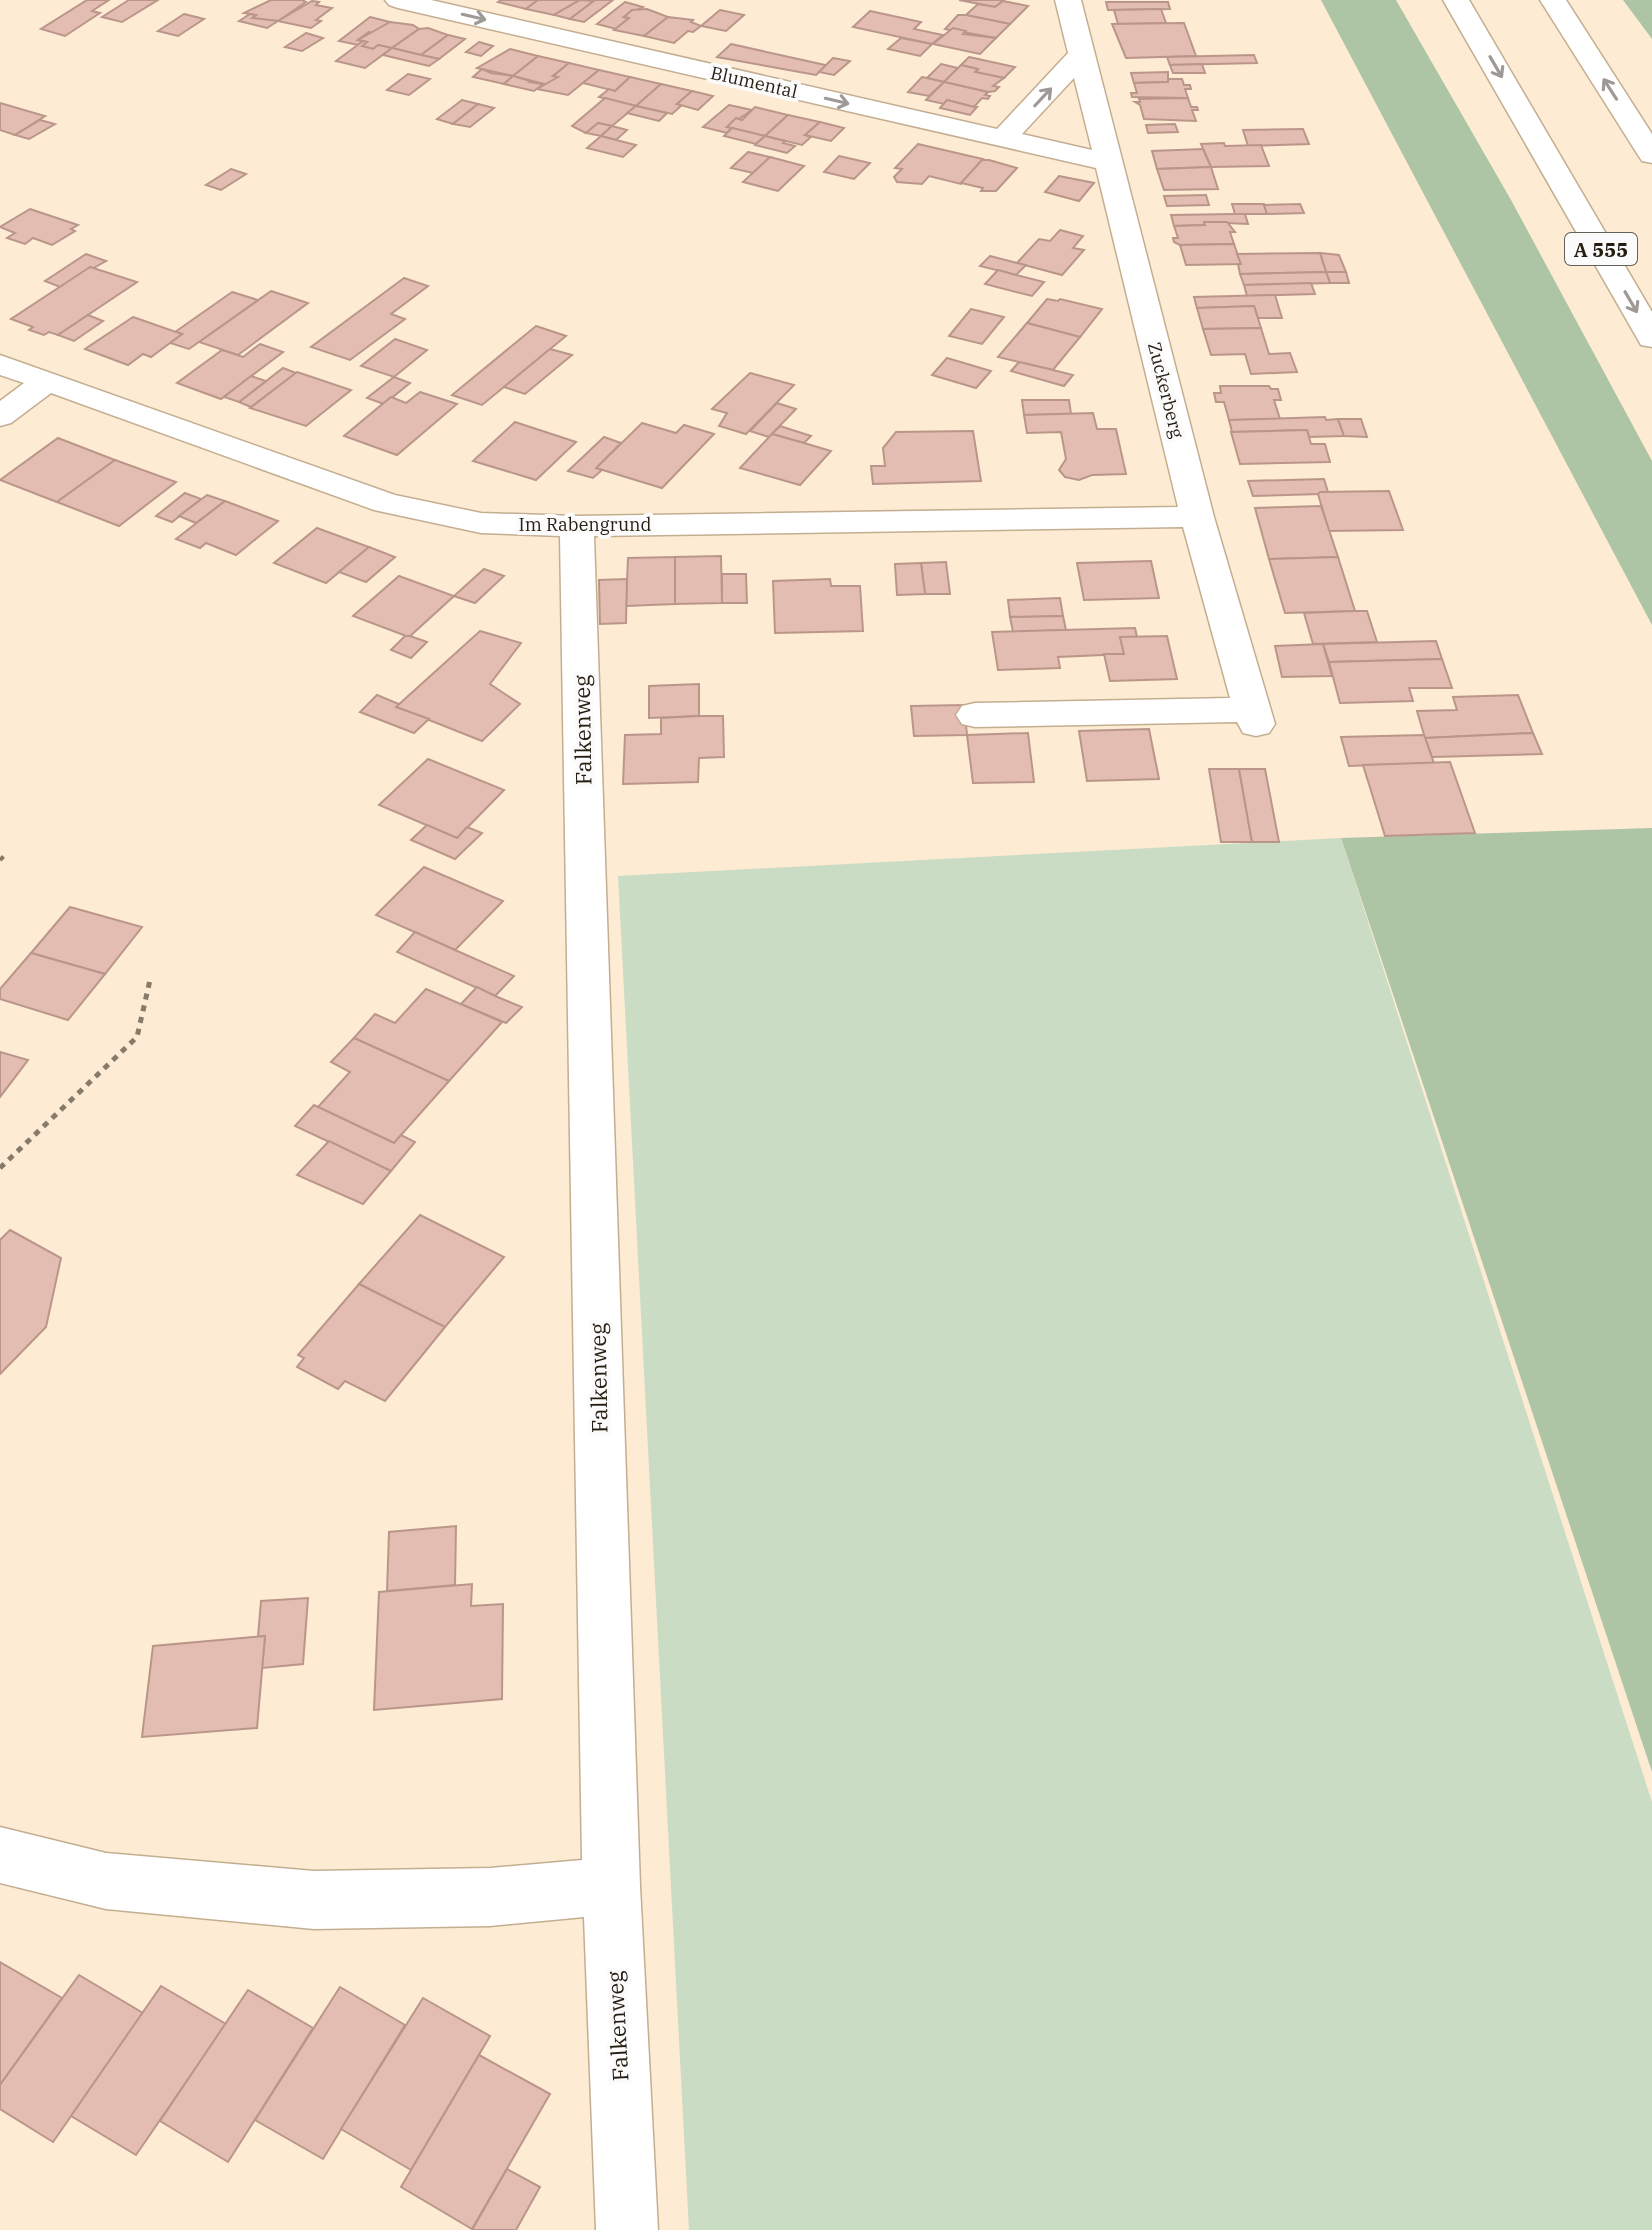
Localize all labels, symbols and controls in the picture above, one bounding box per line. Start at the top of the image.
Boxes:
one-way arrow [461,11,487,26]
one-way arrow [1488,56,1504,79]
street label: Blumental [708,61,800,103]
one-way arrow [1601,78,1617,101]
one-way arrow [1033,87,1051,107]
one-way arrow [823,94,849,109]
road number: A 555 [1565,233,1637,265]
one-way arrow [1624,289,1639,313]
street label: Zuckerberg [1143,340,1189,441]
street label: Im Rabengrund [518,513,652,536]
street label: Falkenweg [567,675,597,785]
street label: Falkenweg [583,1323,613,1433]
street label: Falkenweg [600,1970,634,2082]

